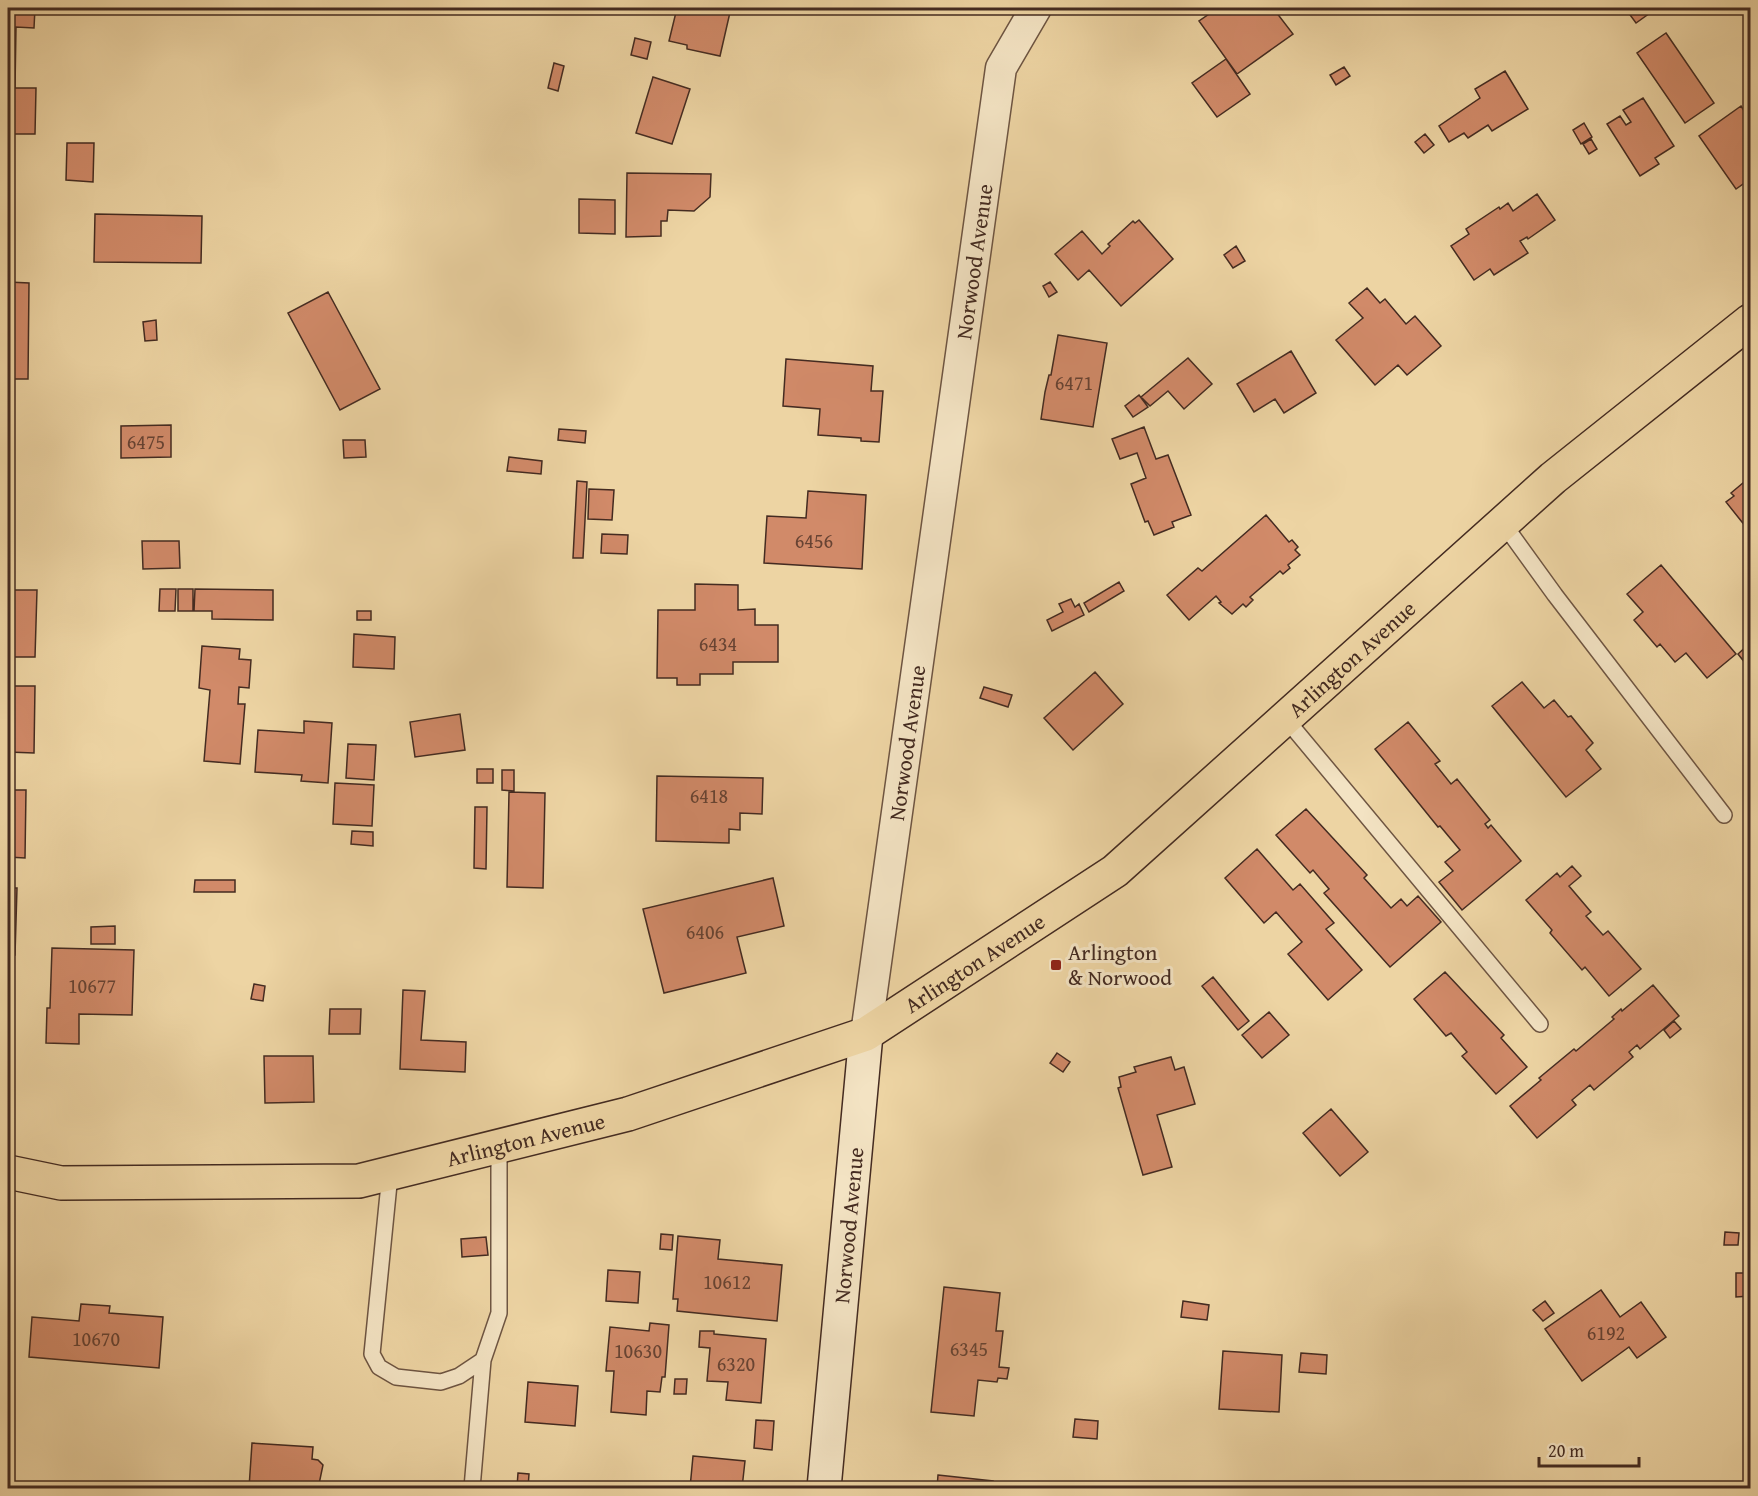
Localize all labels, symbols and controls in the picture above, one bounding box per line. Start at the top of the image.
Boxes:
street label: Norwood Avenue [947,182,1001,341]
house number: 6471 [1055,368,1093,397]
house number: 6475 [127,427,165,456]
house number: 6456 [795,526,833,555]
street label: Arlington Avenue [1281,593,1423,725]
house number: 6434 [699,629,737,658]
street label: Norwood Avenue [880,663,933,823]
house number: 6418 [690,781,728,810]
street label: Arlington Avenue [898,905,1051,1021]
house number: 6406 [686,917,724,946]
place label: Arlington & Norwood [1068,936,1172,993]
marker: Arlington & Norwood [1049,958,1063,972]
house number: 10677 [68,971,116,1000]
street label: Arlington Avenue [443,1104,608,1175]
street label: Norwood Avenue [825,1146,871,1305]
house number: 10612 [703,1267,751,1296]
house number: 6192 [1587,1318,1625,1347]
house number: 10670 [72,1324,120,1353]
house number: 6345 [950,1334,988,1363]
house number: 10630 [614,1336,662,1365]
house number: 6320 [717,1349,755,1378]
scale bar [1539,1430,1640,1468]
text: 20 m [1548,1437,1584,1464]

